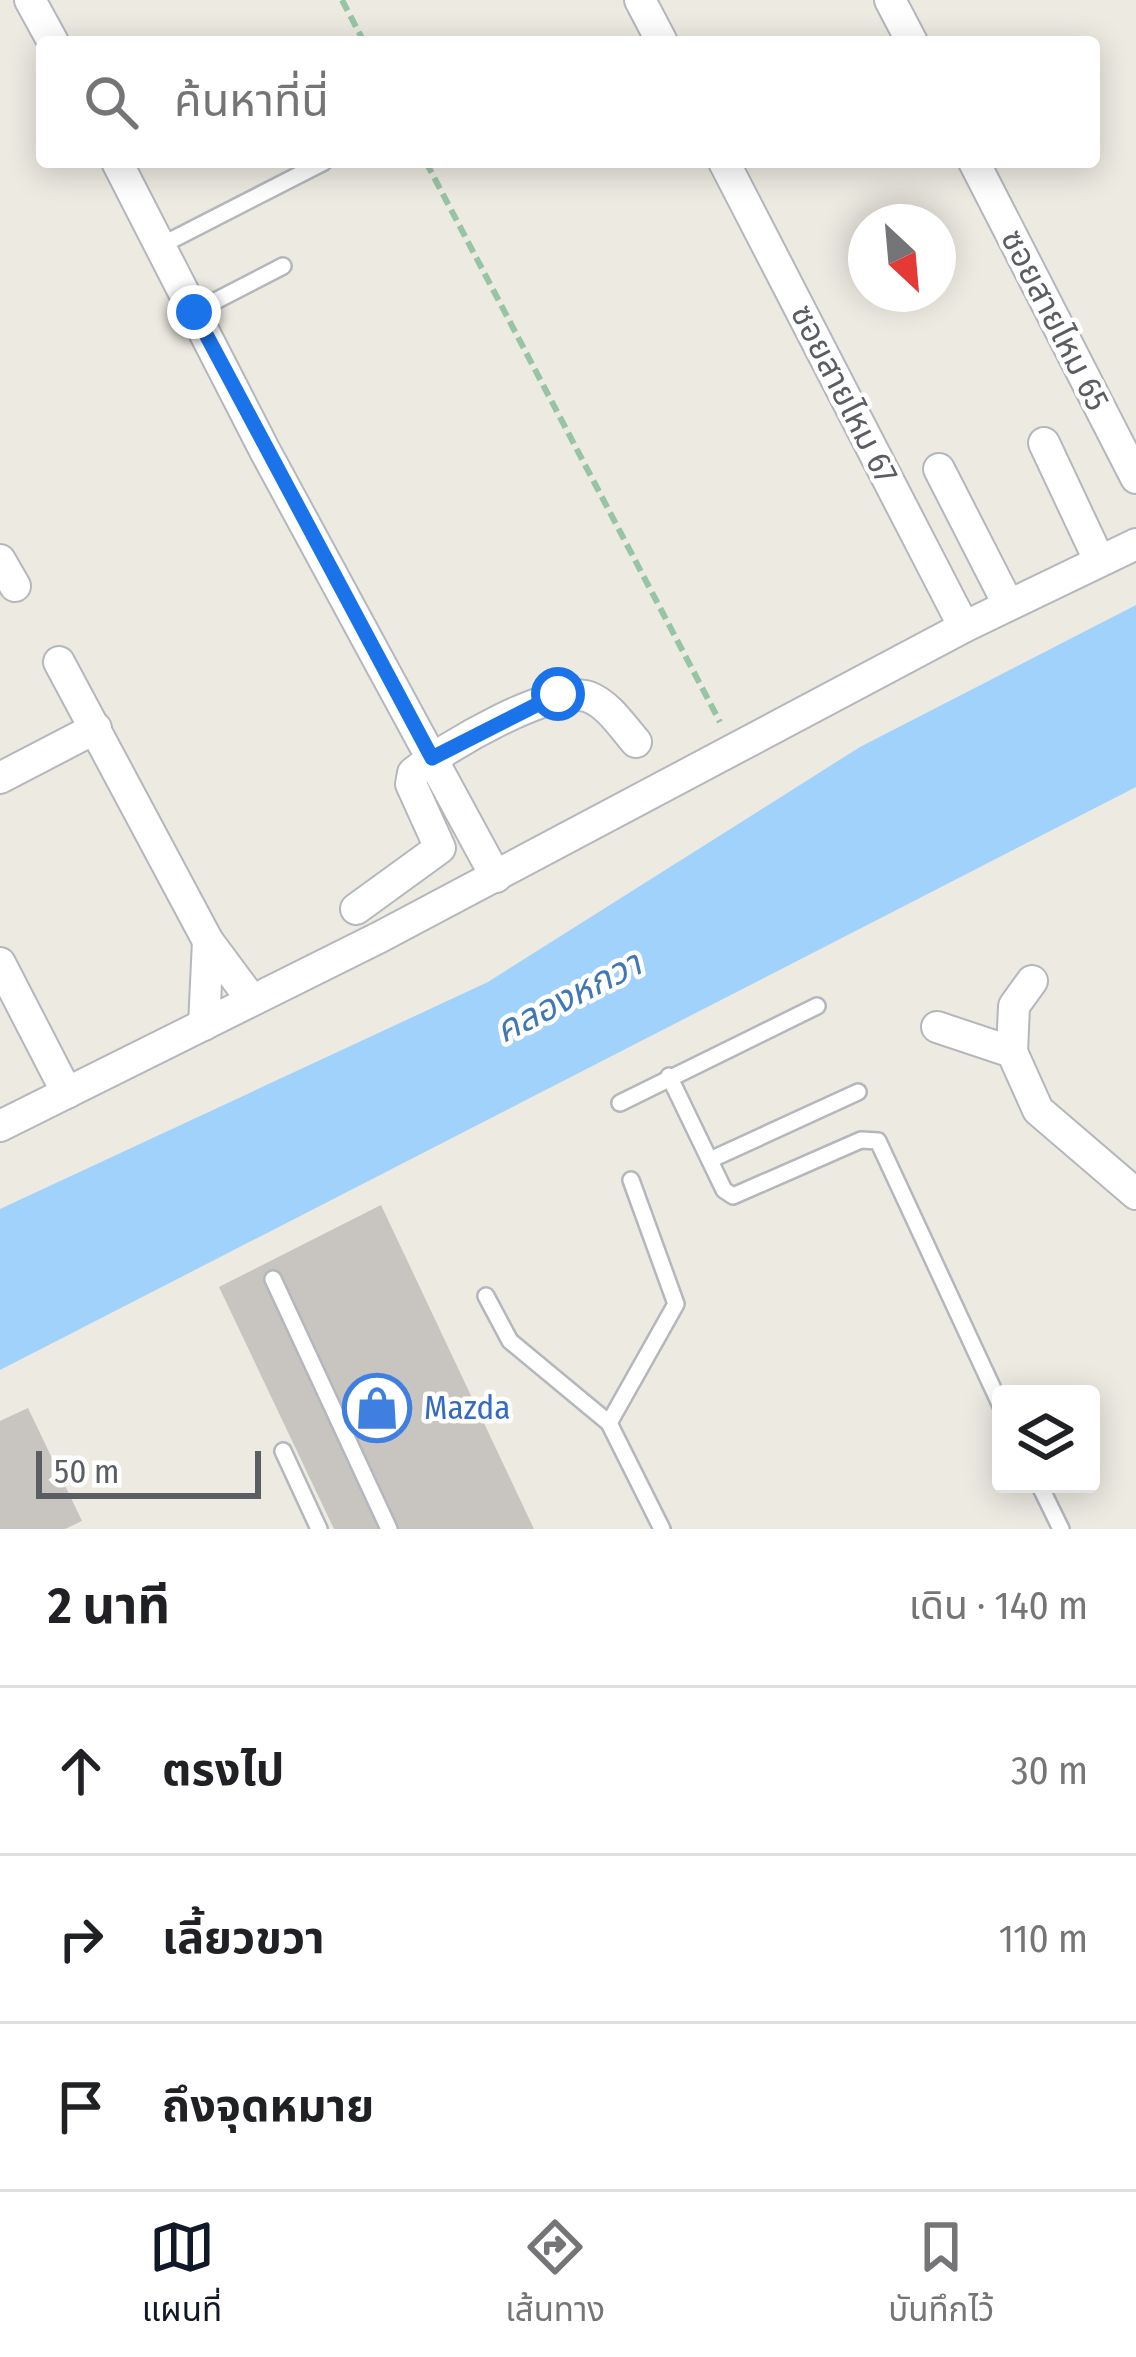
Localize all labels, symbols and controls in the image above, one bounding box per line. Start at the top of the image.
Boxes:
search box [36,36,1100,168]
icon: search [78,69,144,135]
text: ค้นหาที่นี่ [174,74,329,128]
north arrow [848,204,956,312]
street label: ซอยสายไหม 65 [992,223,1118,417]
route end [167,285,221,339]
street label: ซอยสายไหม 67 [782,298,906,490]
route start [531,667,585,721]
water label: คลองหกวา [488,941,649,1052]
shop icon: Mazda [342,1373,412,1443]
map controls [992,1385,1100,1493]
button: layers [992,1385,1100,1493]
place label: Mazda [424,1388,510,1428]
scale bar [36,1445,261,1498]
text: 50 m [54,1452,119,1492]
text: 2 นาที [48,1575,170,1637]
text: เดิน · 140 m [909,1583,1088,1629]
icon: ahead [48,1738,114,1804]
text: ตรงไป [162,1743,284,1797]
text: 30 m [1011,1748,1088,1794]
icon: right [48,1906,114,1972]
text: เลี้ยวขวา [162,1911,325,1965]
text: 110 m [999,1916,1088,1962]
icon: arrive [48,2074,114,2140]
text: ถึงจุดหมาย [162,2079,374,2133]
tab: แผนที่ [142,2214,222,2336]
tab: เส้นทาง [505,2214,605,2336]
tab: บันทึกไว้ [888,2214,994,2336]

